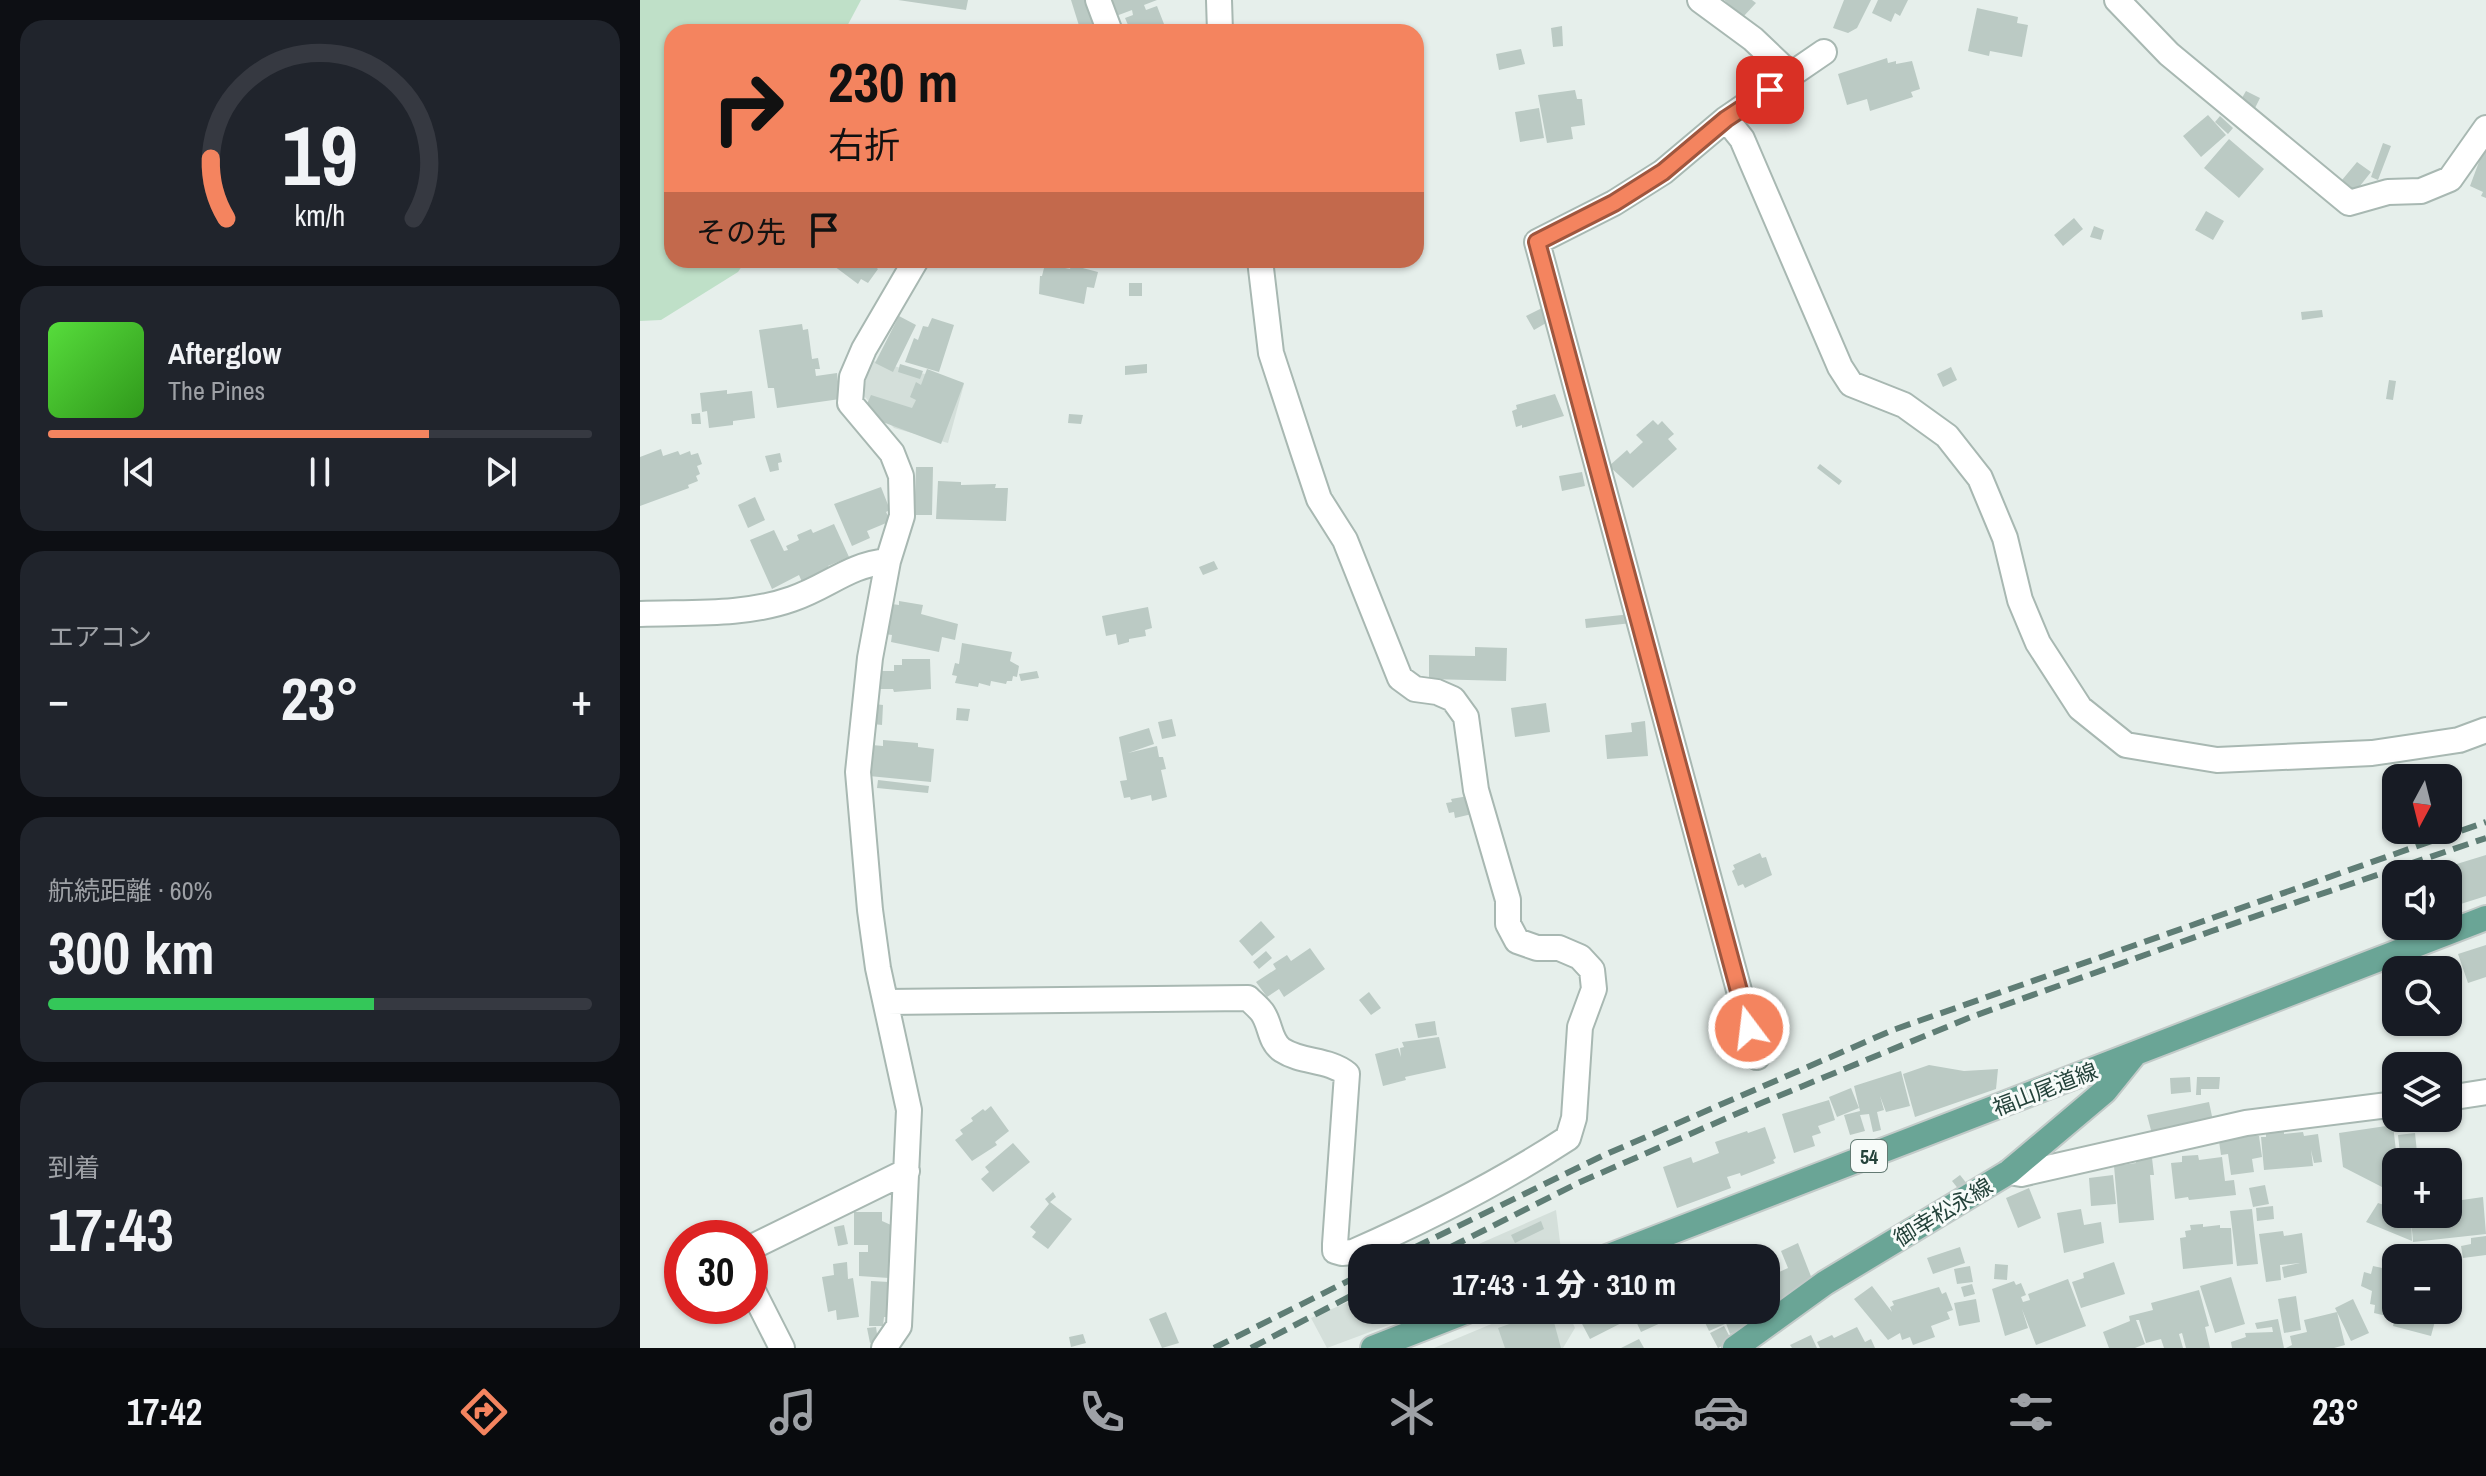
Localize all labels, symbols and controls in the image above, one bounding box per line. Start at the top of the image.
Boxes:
text: 230 m [828,44,958,119]
icon: right [696,56,800,160]
pin [1736,56,1804,124]
icon: arrive [1748,68,1792,112]
text: 19 [282,98,358,210]
text: 右折 [828,121,900,169]
text: km/h [295,196,345,235]
icon: arrive [802,208,846,252]
text: その先 [696,212,786,252]
text: Afterglow [168,333,281,373]
text: The Pines [168,373,265,408]
icon: previous [117,450,161,494]
icon: pause [298,450,342,494]
icon: next [479,450,523,494]
text: エアコン [48,619,152,654]
text: 23° [281,658,359,739]
text: − [48,669,69,729]
text: + [571,669,592,729]
north arrow [2382,764,2462,844]
map controls [2382,764,2462,1324]
button: sound [2382,860,2462,940]
text: 航続距離 · 60% [48,873,212,908]
text: 300 km [48,912,215,993]
button: search [2382,956,2462,1036]
position arrow [1707,986,1791,1070]
button: layers [2382,1052,2462,1132]
street label: 福山尾道線 [1988,1055,2102,1123]
road number: 54 [1851,1140,1887,1172]
button: + [2382,1148,2462,1228]
text: 到着 [48,1150,100,1185]
street label: 御幸松永線 [1888,1171,1998,1253]
text: 17:43 [48,1189,174,1270]
speed limit sign: 30 [664,1220,768,1324]
button: − [2382,1244,2462,1324]
text: 17:43 · 1 分 · 310 m [1452,1264,1676,1304]
icon: directions [456,1384,512,1440]
icon: music [765,1384,821,1440]
icon: phone [1074,1384,1130,1440]
icon: climate [1384,1384,1440,1440]
icon: car [1693,1384,1749,1440]
icon: filters [2003,1384,2059,1440]
text: 17:42 [127,1388,202,1436]
text: 23° [2312,1388,2359,1436]

